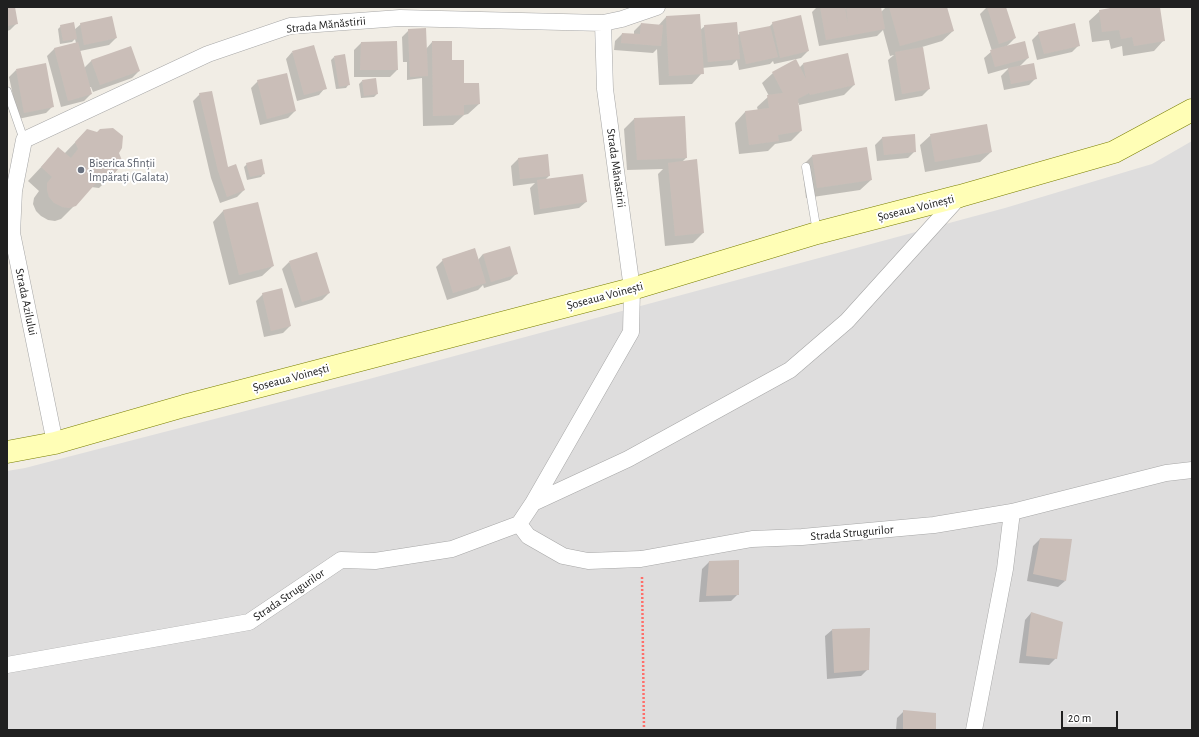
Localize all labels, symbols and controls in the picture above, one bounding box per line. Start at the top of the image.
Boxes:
street label: Strada Mănăstirii [286,14,366,36]
street label: Strada Mănăstirii [603,127,629,209]
place label: Biserica Sfinții Împărați (Galata) [89,156,169,184]
marker: Biserica Sfinții Împărați (Galata) [76,165,86,175]
street label: Șoseaua Voinești [876,192,956,224]
street label: Strada Azilului [12,267,40,337]
street label: Șoseaua Voinești [565,279,645,313]
street label: Șoseaua Voinești [251,361,331,395]
street label: Strada Strugurilor [810,522,894,544]
street label: Strada Strugurilor [250,566,328,624]
scale bar [1063,703,1120,729]
text: 20 m [1068,712,1091,724]

